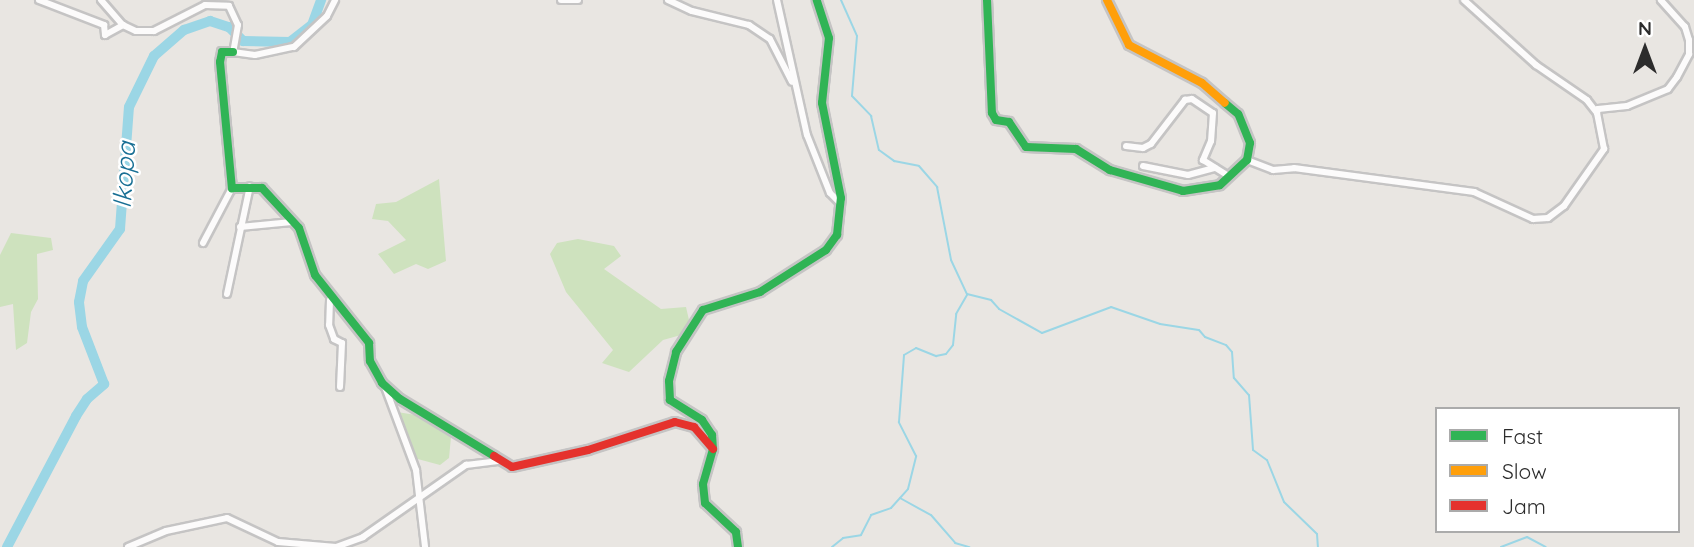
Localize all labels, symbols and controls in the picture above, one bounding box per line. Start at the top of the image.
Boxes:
north arrow [1610,14,1680,84]
text: N [1638,16,1652,40]
water label: Ikopa [106,140,142,210]
legend [1435,407,1680,533]
text: Fast [1502,423,1543,449]
text: Slow [1502,458,1547,484]
text: Jam [1502,493,1546,519]

